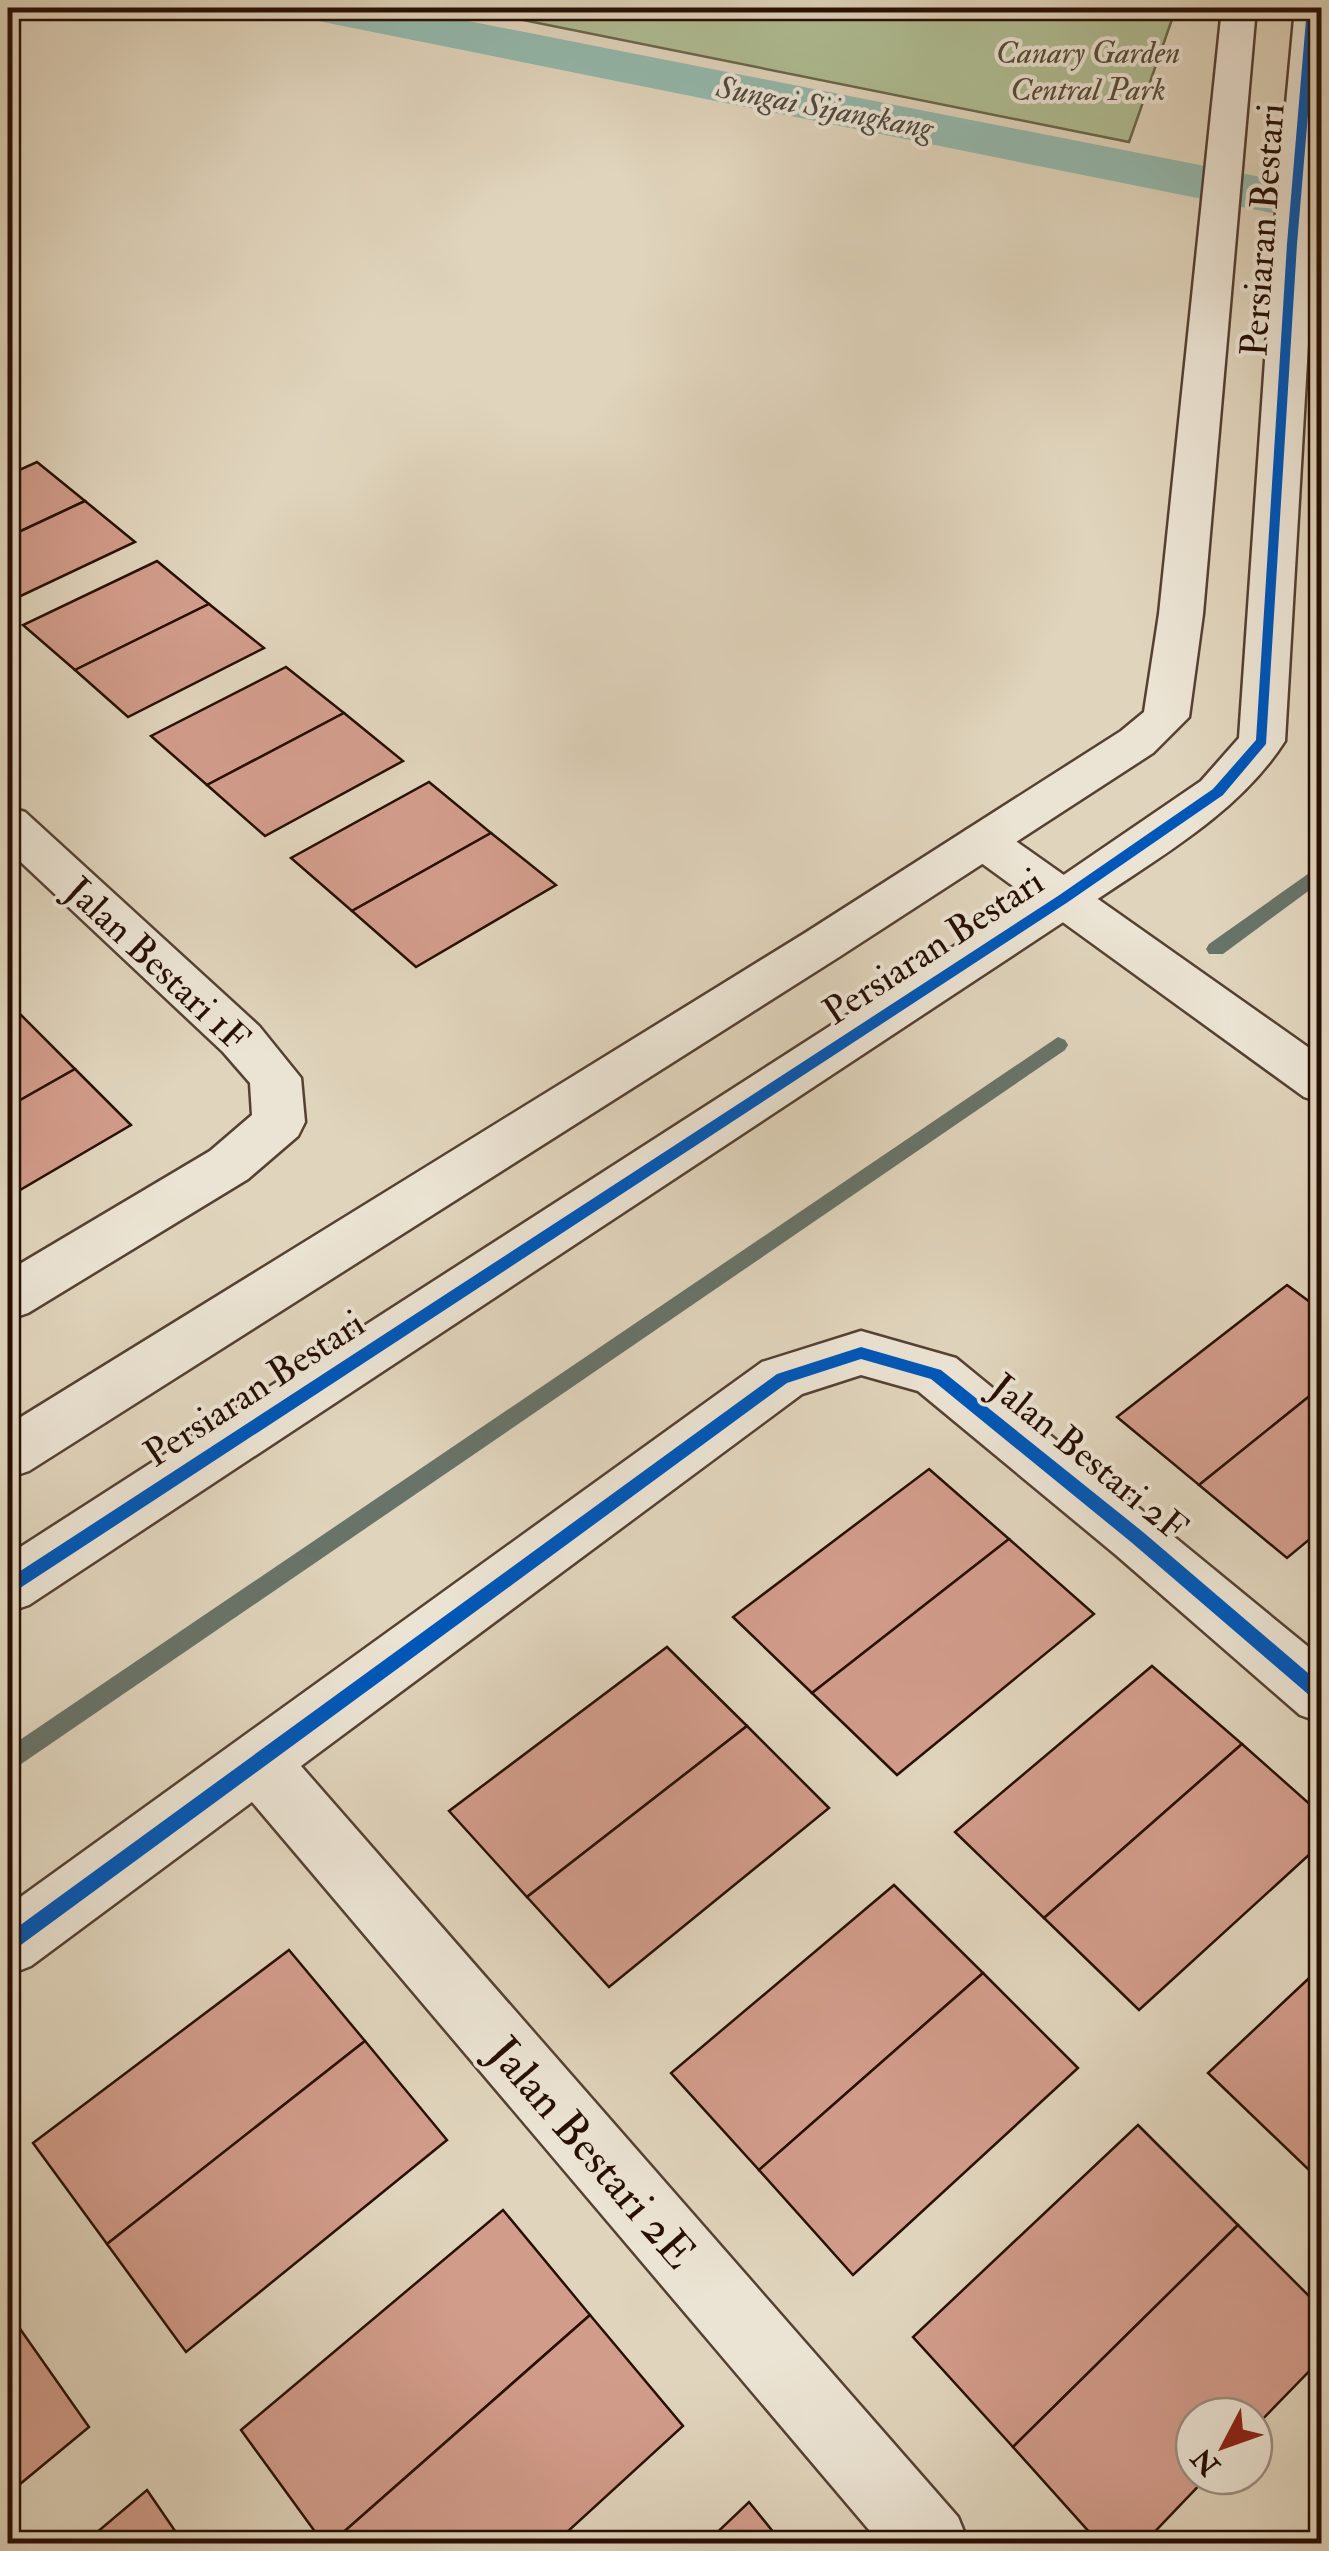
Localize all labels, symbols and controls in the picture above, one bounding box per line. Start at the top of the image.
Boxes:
park label: Canary Garden Central Park [996,33,1180,110]
water label: Sungai Sijangkang [712,67,938,149]
street label: Persiaran Bestari [1230,102,1296,358]
street label: Persiaran Bestari [814,858,1053,1036]
street label: Jalan Bestari 1F [54,867,259,1062]
street label: Persiaran Bestari [135,1300,374,1478]
street label: Jalan Bestari 2F [979,1363,1197,1552]
street label: Jalan Bestari 2E [474,2024,707,2281]
north arrow [1174,2396,1274,2496]
text: N [1184,2440,1228,2483]

